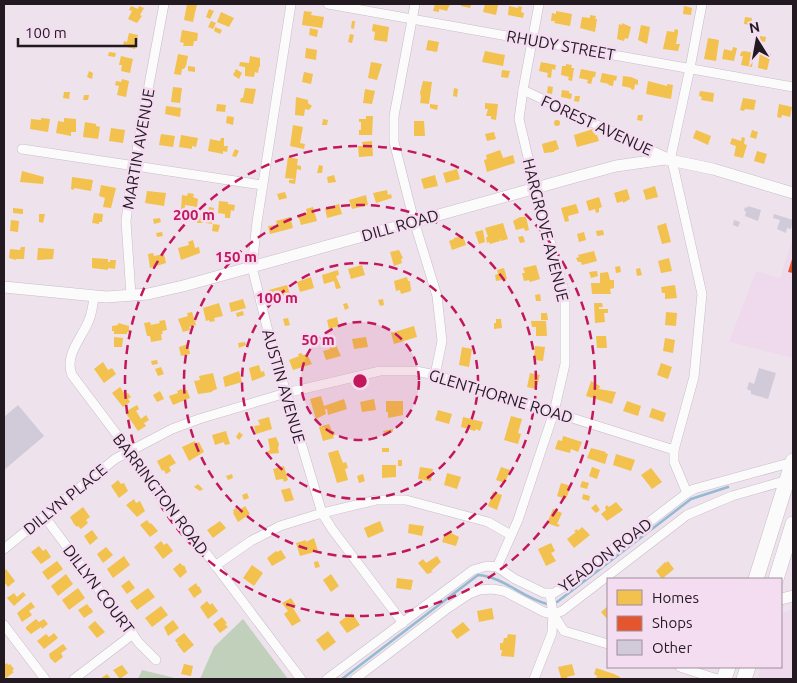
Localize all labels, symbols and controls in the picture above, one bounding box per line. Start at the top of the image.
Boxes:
scale bar [18,15,135,47]
north arrow [732,15,782,65]
text: N [748,18,761,36]
text: 100 m [25,24,67,41]
street label: RHUDY STREET [505,27,617,63]
street label: MARTIN AVENUE [119,87,157,211]
street label: FOREST AVENUE [538,91,656,159]
street label: HARGROVE AVENUE [519,156,573,304]
street label: DILL ROAD [359,205,441,245]
text: 200 m [173,206,215,223]
text: 150 m [215,248,257,265]
text: 100 m [256,289,298,306]
street label: AUSTIN AVENUE [259,327,309,445]
text: 50 m [301,331,335,348]
street label: GLENTHORNE ROAD [427,366,575,426]
centre of rings [351,372,369,390]
street label: BARRINGTON ROAD [110,430,212,558]
street label: DILLYN PLACE [20,460,110,538]
street label: YEADON ROAD [555,514,655,596]
street label: DILLYN COURT [60,541,138,637]
legend [607,578,782,668]
text: Homes [652,589,699,606]
text: Shops [652,614,693,631]
text: Other [652,639,692,656]

